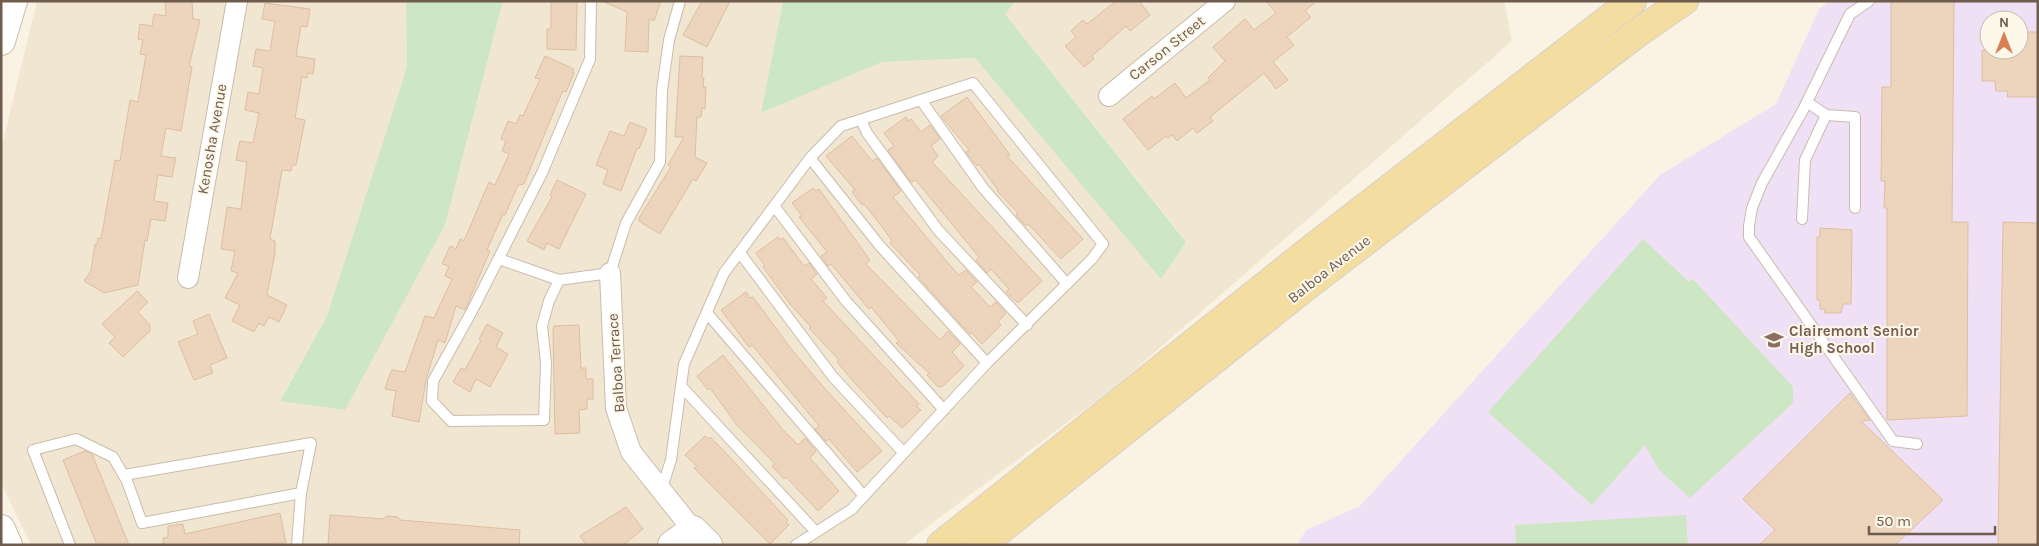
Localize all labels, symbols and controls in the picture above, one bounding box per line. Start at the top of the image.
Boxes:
north arrow [1979,10,2029,60]
street label: Carson Street [1125,12,1209,84]
text: N [1999,14,2009,31]
street label: Kenosha Avenue [193,82,231,196]
street label: Balboa Avenue [1284,231,1374,307]
street label: Balboa Terrace [604,313,628,413]
place label: Clairemont Senior High School [1789,322,1919,357]
school or university icon: Clairemont Senior High School [1763,329,1785,351]
scale bar [1869,504,1995,536]
text: 50 m [1876,512,1911,530]

